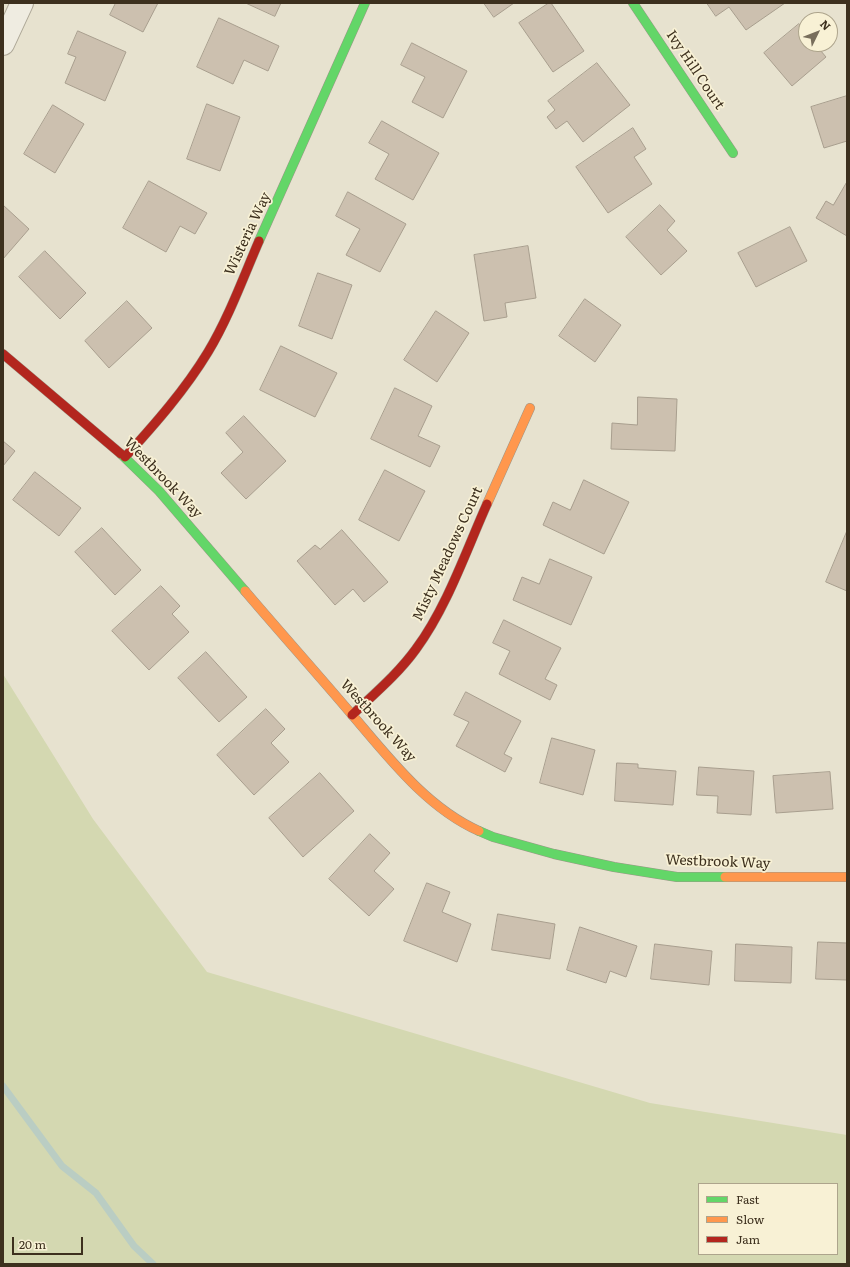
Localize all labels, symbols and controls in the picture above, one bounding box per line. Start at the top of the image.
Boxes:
north arrow [798,12,838,52]
text: N [817,16,835,33]
street label: Ivy Hill Court [662,27,728,113]
street label: Wisteria Way [221,190,275,278]
street label: Westbrook Way [120,434,206,522]
street label: Misty Meadows Court [409,484,487,624]
street label: Westbrook Way [337,676,419,766]
street label: Westbrook Way [665,852,771,872]
legend [698,1183,838,1255]
text: Fast [736,1190,759,1208]
text: Slow [736,1210,764,1228]
scale bar [14,1229,85,1255]
text: Jam [736,1230,760,1248]
text: 20 m [19,1235,46,1253]

